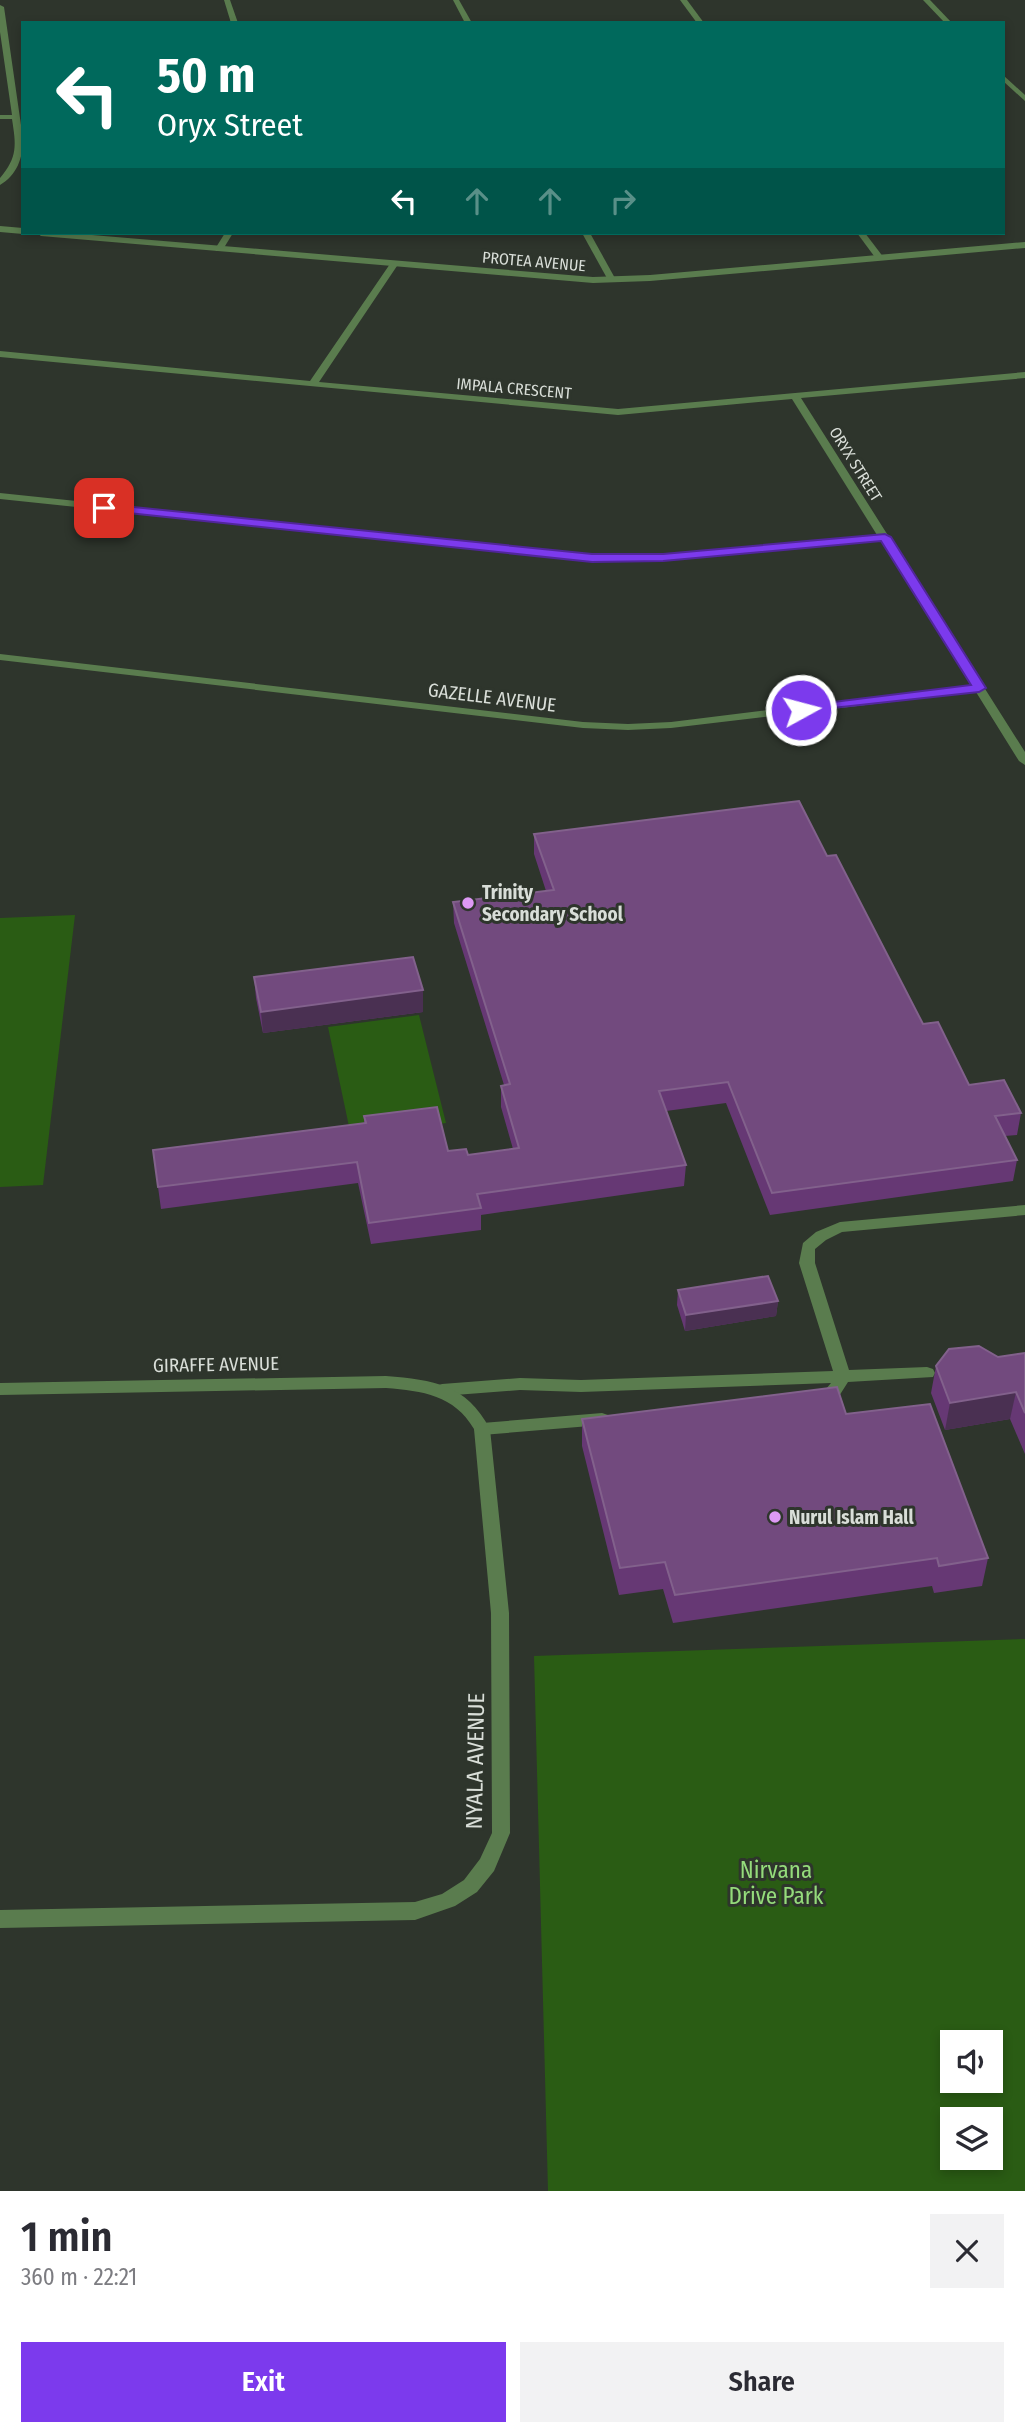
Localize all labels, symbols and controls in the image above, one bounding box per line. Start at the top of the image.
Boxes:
text: 50 m [157,46,255,105]
icon: left [42,49,133,140]
text: Oryx Street [157,106,303,144]
icon: left [385,182,423,220]
icon: ahead [458,182,496,220]
icon: ahead [531,182,569,220]
icon: right [604,182,642,220]
street label: PROTEA AVENUE [481,248,587,275]
street label: IMPALA CRESCENT [456,374,573,403]
street label: ORYX STREET [825,424,886,505]
pin [74,478,134,538]
icon: arrive [85,489,123,527]
position arrow [764,673,838,747]
street label: GAZELLE AVENUE [427,678,557,717]
place label: Trinity Secondary School [482,881,624,926]
marker: Trinity Secondary School [460,895,476,911]
street label: GIRAFFE AVENUE [153,1352,279,1377]
place label: Nurul Islam Hall [789,1506,914,1529]
marker: Nurul Islam Hall [767,1509,783,1525]
street label: NYALA AVENUE [460,1692,490,1830]
park label: Nirvana Drive Park [729,1856,824,1910]
map controls [940,2030,1003,2170]
button: sound [940,2030,1003,2093]
button: layers [940,2107,1003,2170]
text: 1 min [21,2212,112,2262]
button: close [930,2214,1004,2288]
text: 360 m · 22:21 [21,2263,137,2291]
button: Exit [21,2342,506,2422]
button: Share [520,2342,1004,2422]

